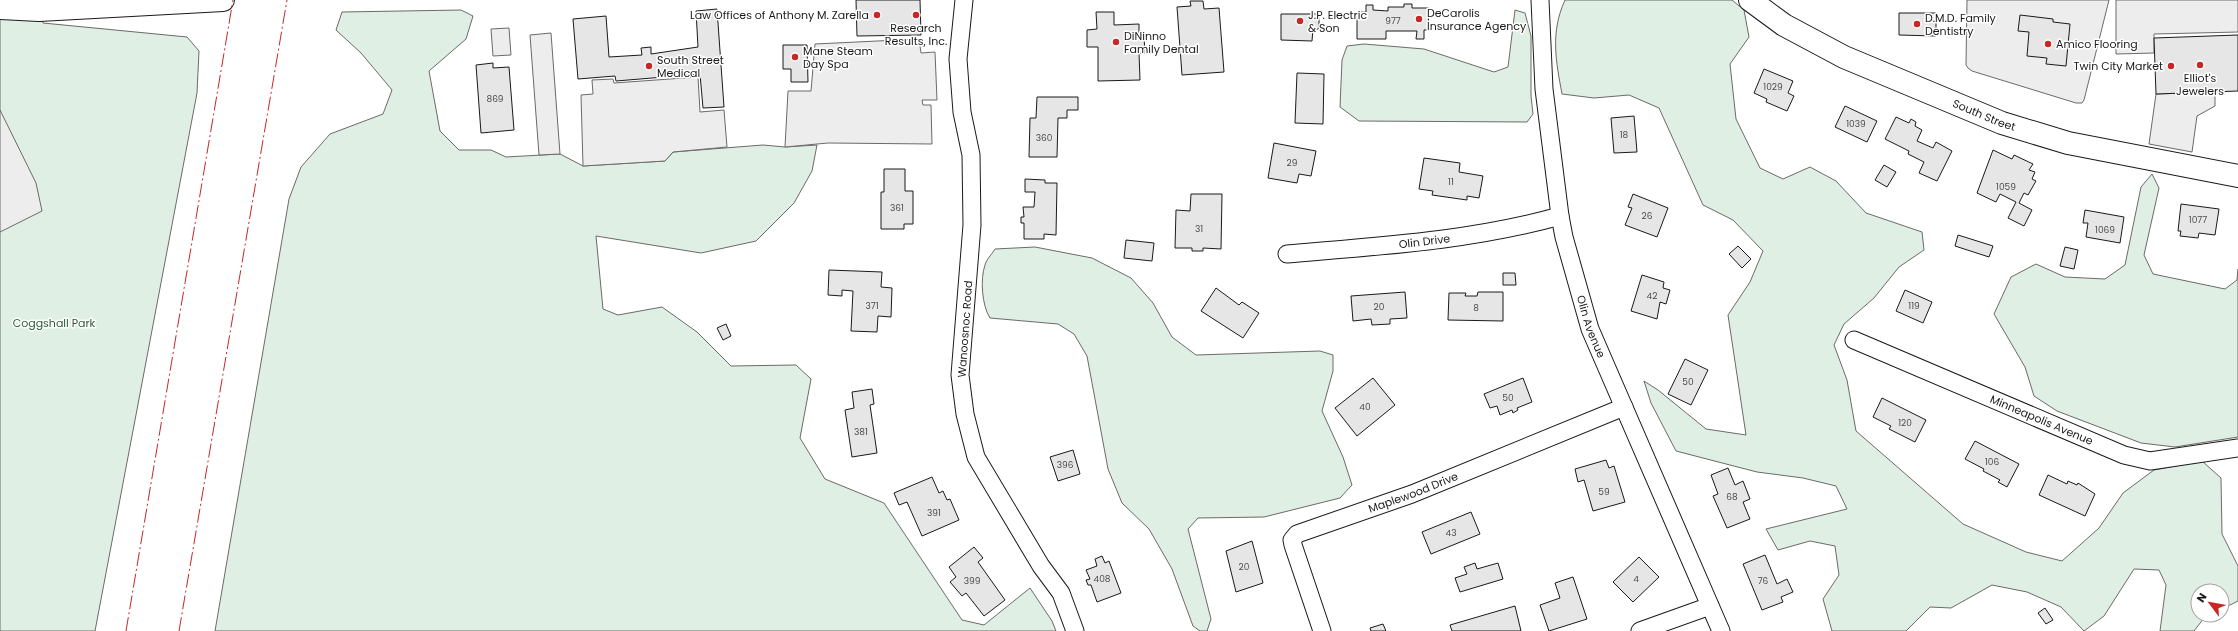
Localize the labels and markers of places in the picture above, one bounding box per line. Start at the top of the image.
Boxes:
place label: DeCarolis Insurance Agency [1427,5,1527,34]
place label: Law Offices of Anthony M. Zarella [690,7,869,23]
place label: J.P. Electric & Son [1308,7,1367,36]
marker: Law Offices of Anthony M. Zarella [872,10,882,20]
marker: Research Results, Inc. [911,10,921,20]
place label: D.M.D. Family Dentistry [1925,10,1997,39]
marker: DeCarolis Insurance Agency [1414,14,1424,24]
marker: J.P. Electric & Son [1295,16,1305,26]
marker: D.M.D. Family Dentistry [1912,19,1922,29]
place label: Research Results, Inc. [885,20,947,49]
place label: DiNinno Family Dental [1124,28,1199,57]
place label: Amico Flooring [2056,36,2138,52]
marker: DiNinno Family Dental [1111,37,1121,47]
marker: Amico Flooring [2043,39,2053,49]
place label: Mane Steam Day Spa [803,43,873,72]
place label: South Street Medical [657,52,724,81]
marker: Mane Steam Day Spa [790,52,800,62]
place label: Twin City Market [2074,58,2163,74]
marker: Elliot's Jewelers [2195,60,2205,70]
marker: South Street Medical [644,61,654,71]
marker: Twin City Market [2166,61,2176,71]
place label: Elliot's Jewelers [2176,70,2224,99]

